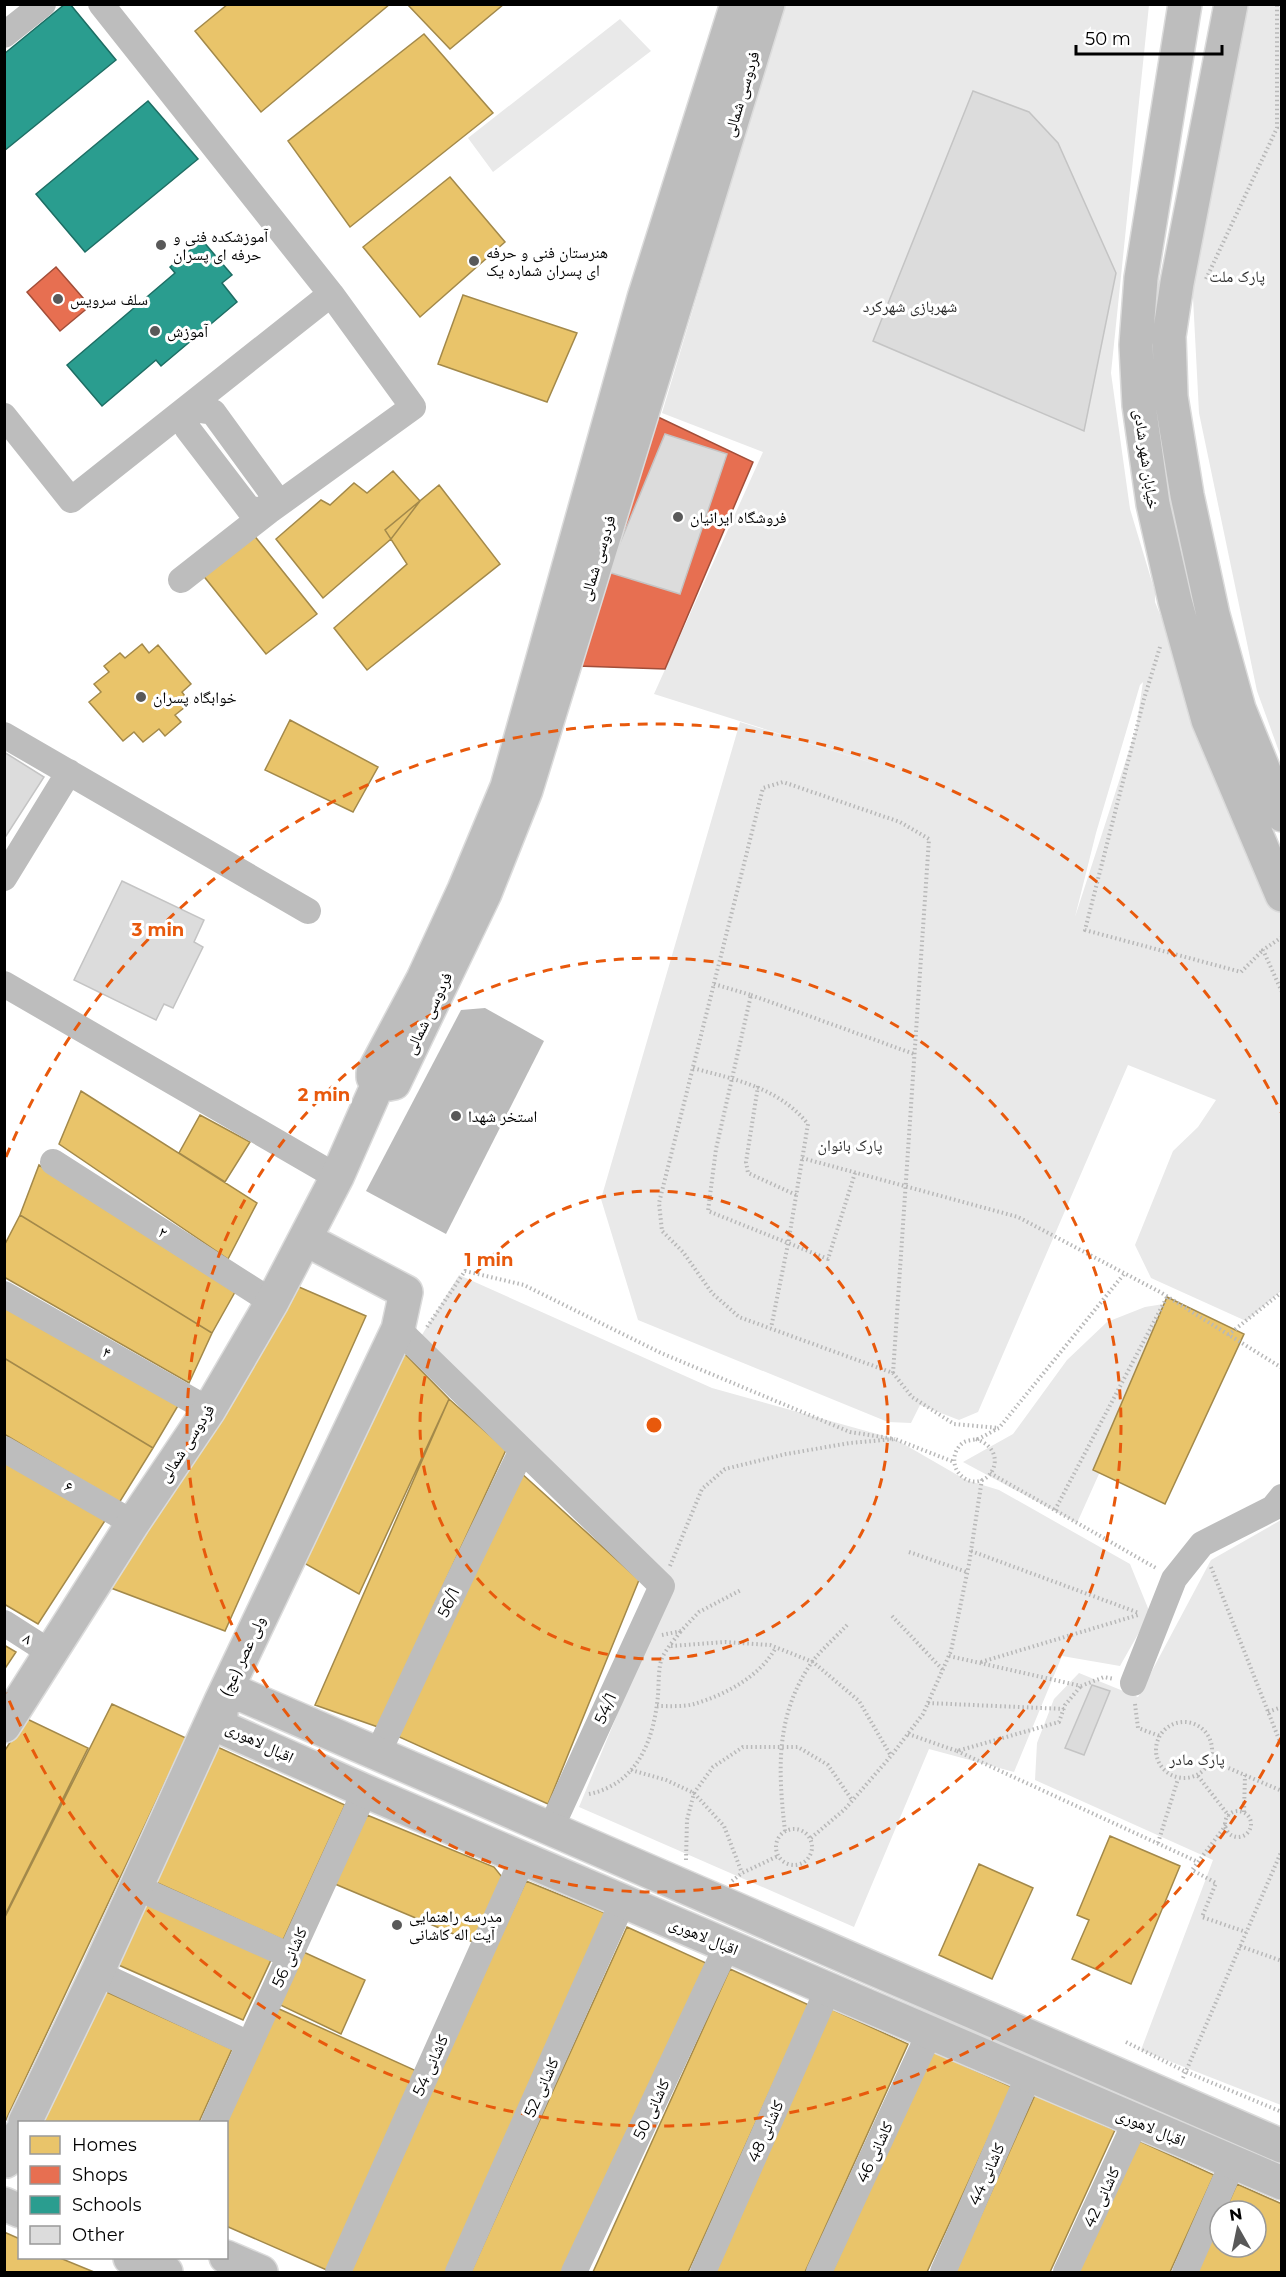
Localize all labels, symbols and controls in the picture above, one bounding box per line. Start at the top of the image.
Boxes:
scale bar [1076,18,1222,56]
text: 50 m [1085,28,1131,50]
street label: فردوسی شمالی [719,49,764,140]
place label: آموزشکده فنی و حرفه ای پسران [173,227,269,265]
marker: آموزشکده فنی و حرفه ای پسران [154,238,168,252]
place label: هنرستان فنی و حرفه ای پسران شماره یک [486,243,608,281]
marker: هنرستان فنی و حرفه ای پسران شماره یک [467,254,481,268]
park label: پارک ملت [1209,267,1265,286]
place label: سلف سرویس [70,290,148,310]
marker: سلف سرویس [51,292,65,306]
park label: شهربازی شهرکرد [863,297,957,317]
place label: آموزش [167,322,209,342]
marker: آموزش [148,324,162,338]
street label: خیابان شهر شادی [1129,408,1163,510]
place label: فروشگاه ایرانیان [690,508,786,528]
marker: فروشگاه ایرانیان [671,510,685,524]
street label: فردوسی شمالی [575,513,620,604]
place label: خوابگاه پسران [153,688,237,708]
marker: خوابگاه پسران [134,690,148,704]
text: 3 min [131,919,184,941]
street label: فردوسی شمالی [400,969,457,1058]
text: 2 min [298,1084,350,1106]
place label: استخر شهدا [468,1107,537,1126]
marker: استخر شهدا [449,1109,463,1123]
park label: پارک بانوان [818,1136,883,1156]
street label: ۲ [155,1222,171,1242]
text: 1 min [465,1249,513,1271]
street label: ۴ [99,1342,115,1362]
street label: فردوسی شمالی [154,1401,219,1486]
centre of rings [644,1415,664,1435]
street label: ۶ [61,1476,77,1496]
street label: 56/1 [433,1584,464,1620]
street label: ولی عصر (عج) [216,1613,270,1700]
street label: ۸ [20,1628,36,1648]
street label: 54/1 [590,1690,621,1727]
street label: اقبال لاهوری [222,1718,297,1768]
park label: پارک مادر [1168,1750,1225,1769]
place label: مدرسه راهنمایی آیت اله کاشانی [409,1907,502,1945]
street label: اقبال لاهوری [666,1913,741,1960]
marker: مدرسه راهنمایی آیت اله کاشانی [390,1918,404,1932]
street label: کاشانی 56 [268,1924,312,1991]
street label: کاشانی 54 [409,2032,453,2099]
street label: کاشانی 52 [520,2054,564,2120]
street label: کاشانی 50 [629,2076,675,2143]
street label: کاشانی 48 [743,2097,789,2166]
street label: اقبال لاهوری [1113,2104,1188,2151]
street label: کاشانی 46 [852,2118,898,2186]
legend [18,2121,228,2259]
text: Homes [72,2134,137,2156]
street label: کاشانی 44 [964,2140,1010,2209]
text: Shops [72,2164,128,2186]
street label: کاشانی 42 [1079,2164,1125,2231]
text: Schools [72,2194,142,2216]
north arrow [1208,2199,1268,2259]
text: N [1228,2204,1244,2225]
text: Other [72,2224,125,2246]

